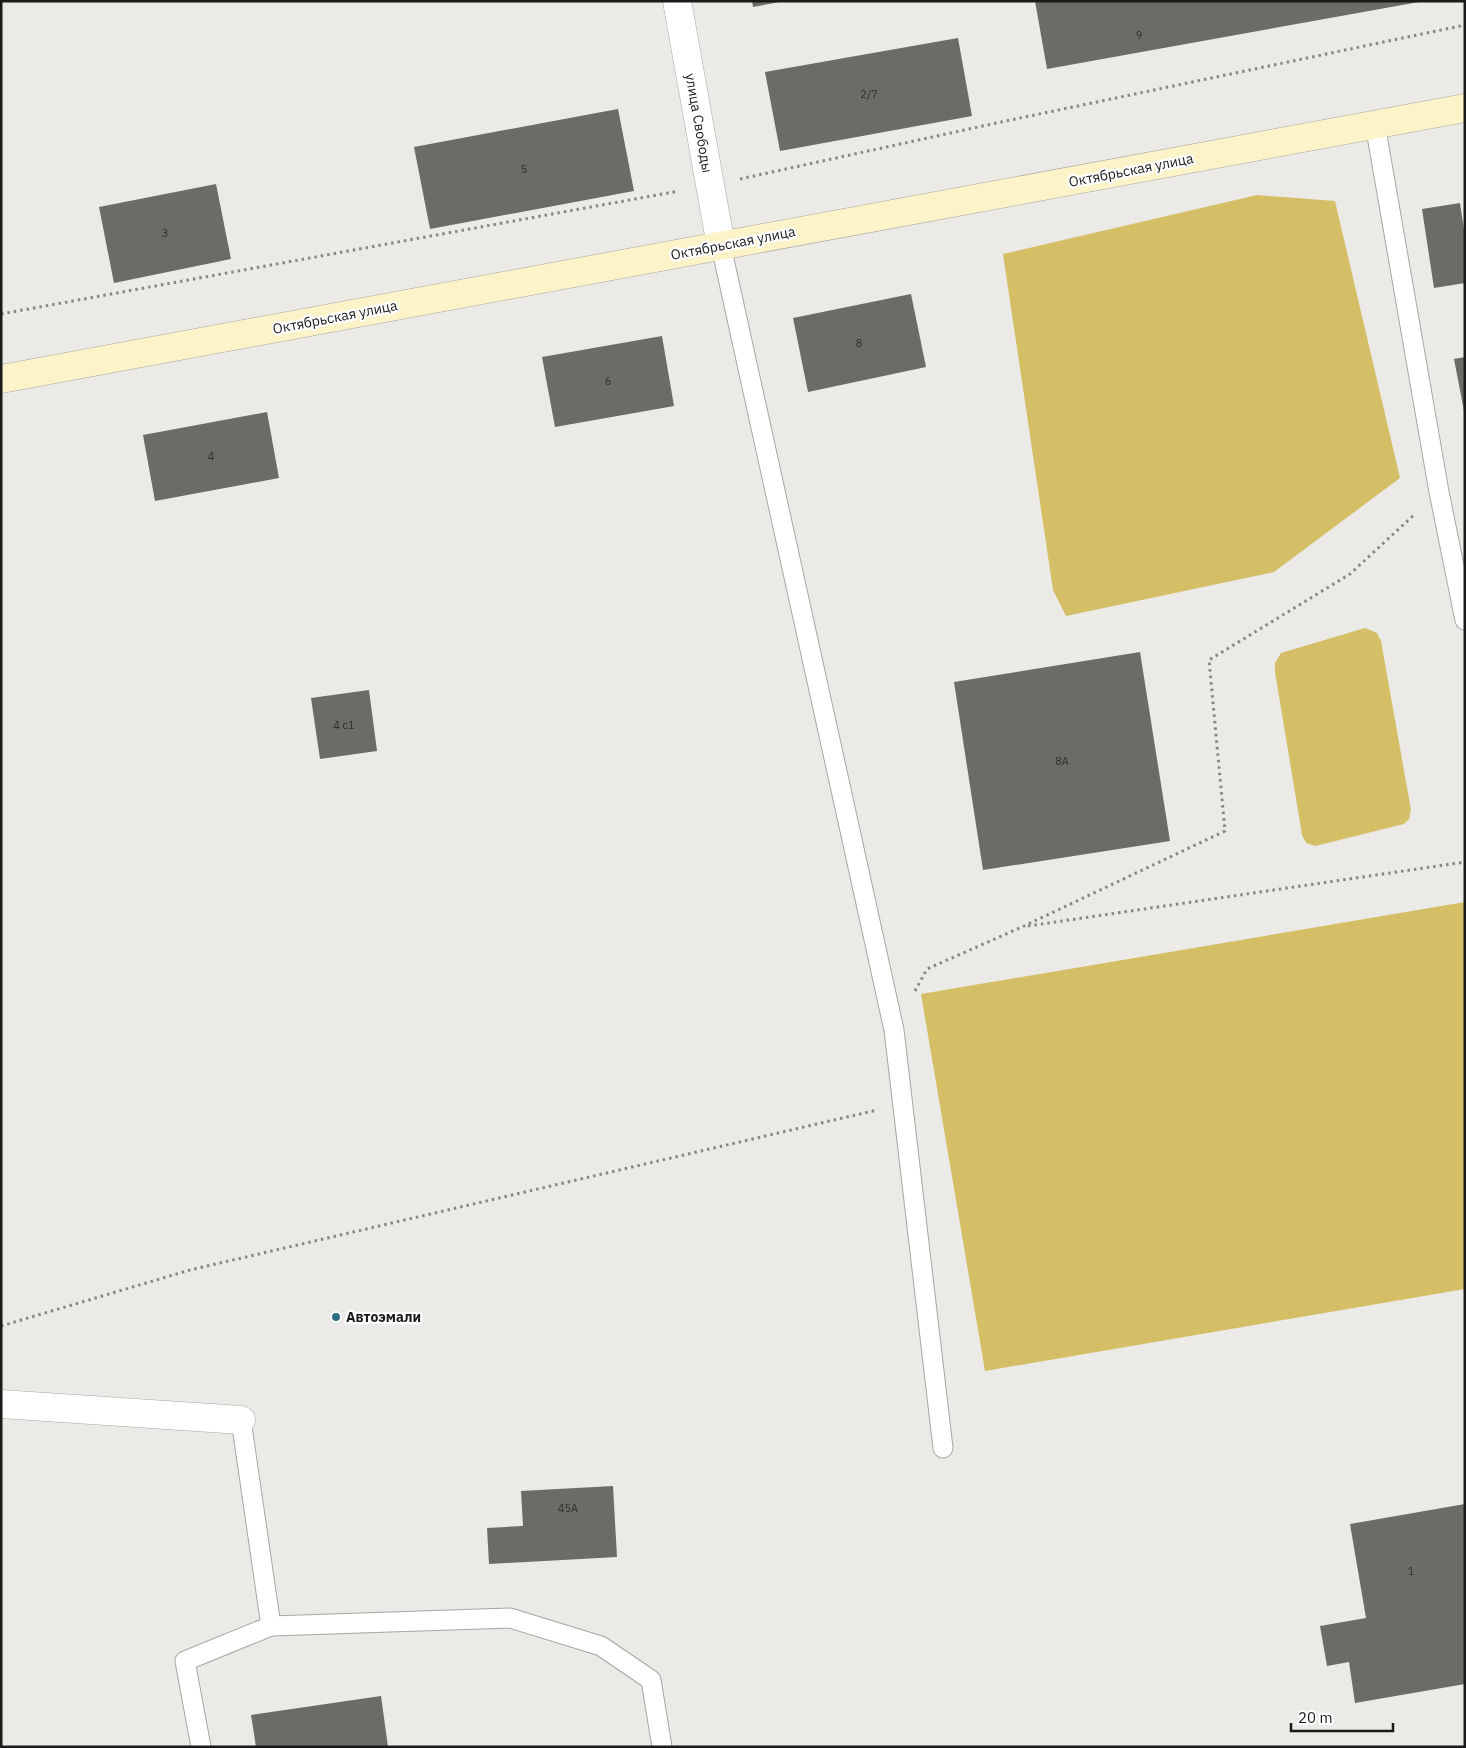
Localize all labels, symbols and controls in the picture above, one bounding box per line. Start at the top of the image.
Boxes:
house number: 9 [1136,28,1142,42]
street label: улица Свободы [681,72,717,174]
house number: 2/7 [860,87,878,101]
street label: Октябрьская улица [1067,149,1195,191]
house number: 5 [521,162,527,176]
street label: Октябрьская улица [669,222,797,264]
house number: 3 [162,226,168,240]
street label: Октябрьская улица [271,296,399,338]
house number: 8 [856,336,862,350]
house number: 6 [605,374,611,388]
house number: 4 [208,449,215,463]
house number: 4 с1 [333,718,355,732]
house number: 8А [1055,754,1069,768]
place label: Автоэмали [346,1308,421,1326]
marker: Автоэмали [330,1311,342,1323]
house number: 45А [558,1501,578,1515]
house number: 1 [1408,1564,1415,1578]
scale bar [1291,1700,1394,1732]
text: 20 m [1298,1708,1333,1727]

